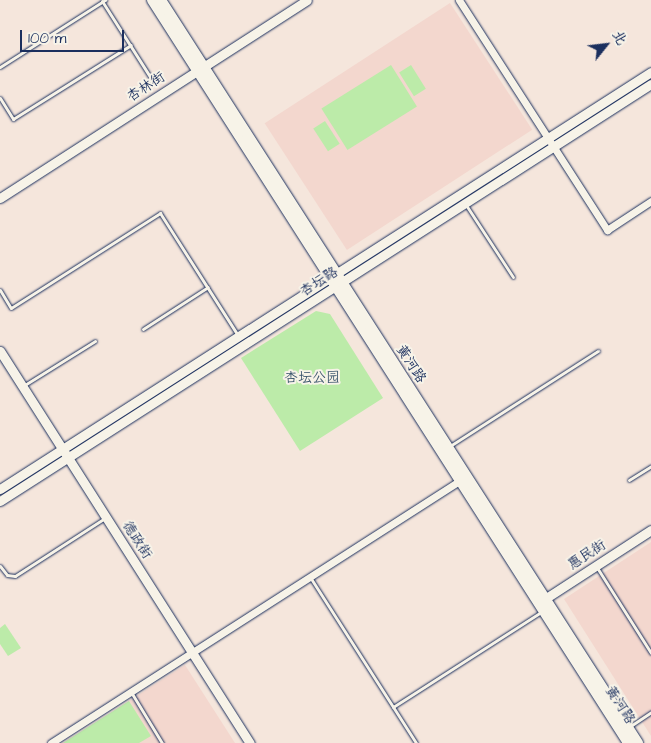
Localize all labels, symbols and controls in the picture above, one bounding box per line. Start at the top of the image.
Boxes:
scale bar [22,20,126,52]
north arrow [581,20,631,70]
text: 北 [607,27,631,49]
text: 100 m [28,28,67,49]
street label: 杏林街 [124,69,168,105]
street label: 杏坛路 [297,264,341,300]
street label: 黄河路 [393,342,429,386]
park label: 杏坛公园 [284,370,340,386]
street label: 德政街 [119,518,155,562]
street label: 惠民街 [565,537,609,573]
street label: 黄河路 [602,683,638,727]

